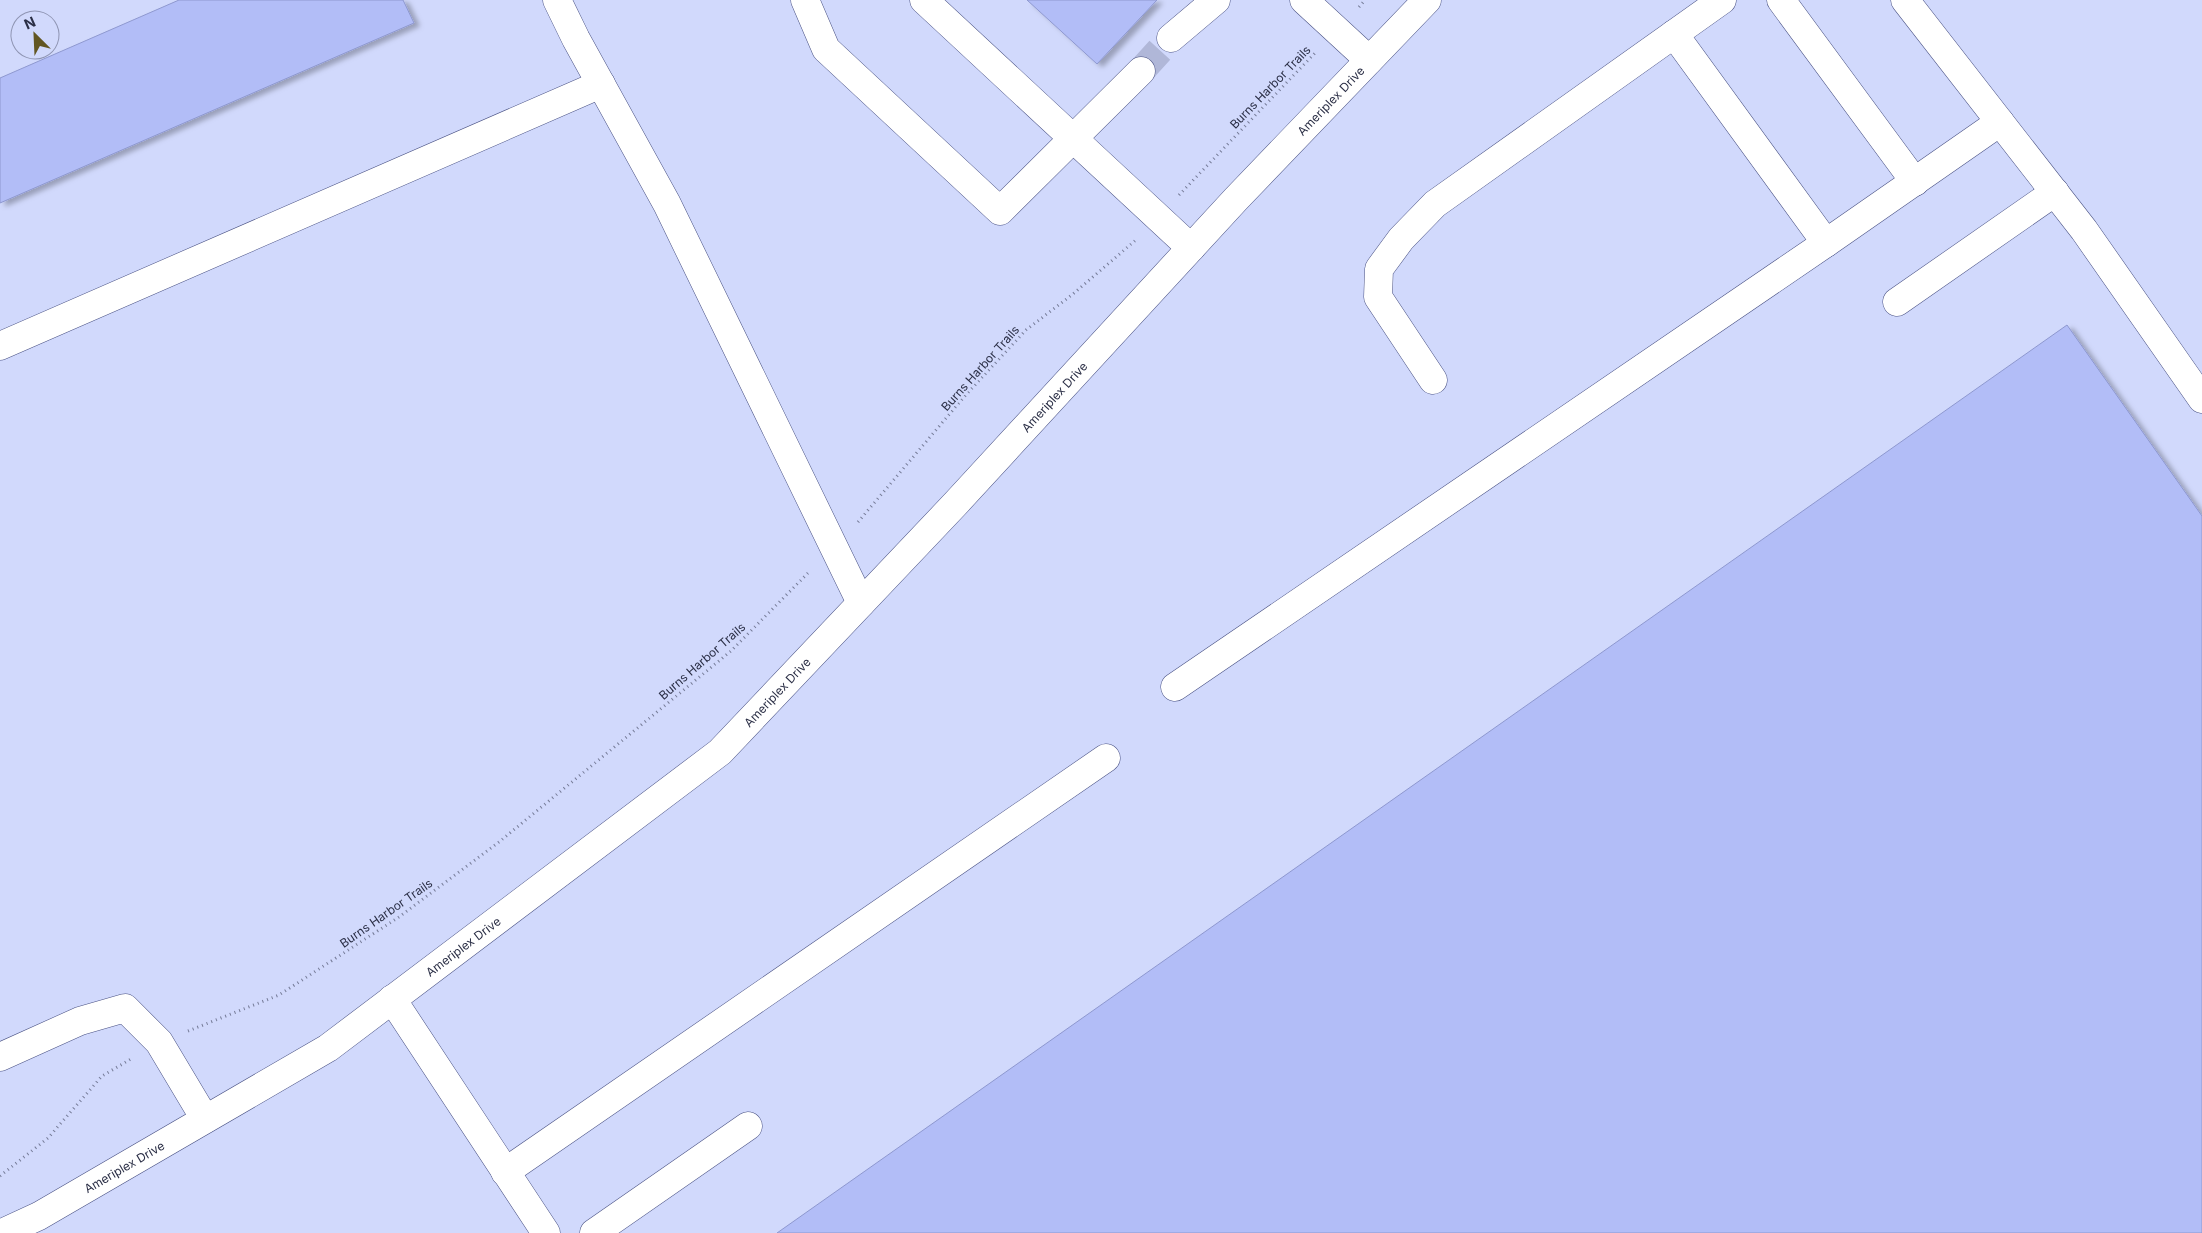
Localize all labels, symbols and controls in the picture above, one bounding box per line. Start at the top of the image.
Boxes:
north arrow [10,10,60,60]
text: N [21,13,38,33]
street label: Burns Harbor Trails [1226,42,1314,132]
street label: Ameriplex Drive [1294,63,1367,138]
street label: Burns Harbor Trails [938,322,1022,414]
street label: Ameriplex Drive [1018,358,1090,435]
street label: Burns Harbor Trails [656,619,748,703]
street label: Ameriplex Drive [741,654,813,730]
street label: Burns Harbor Trails [337,875,435,951]
street label: Ameriplex Drive [422,913,503,979]
street label: Ameriplex Drive [81,1137,167,1196]

